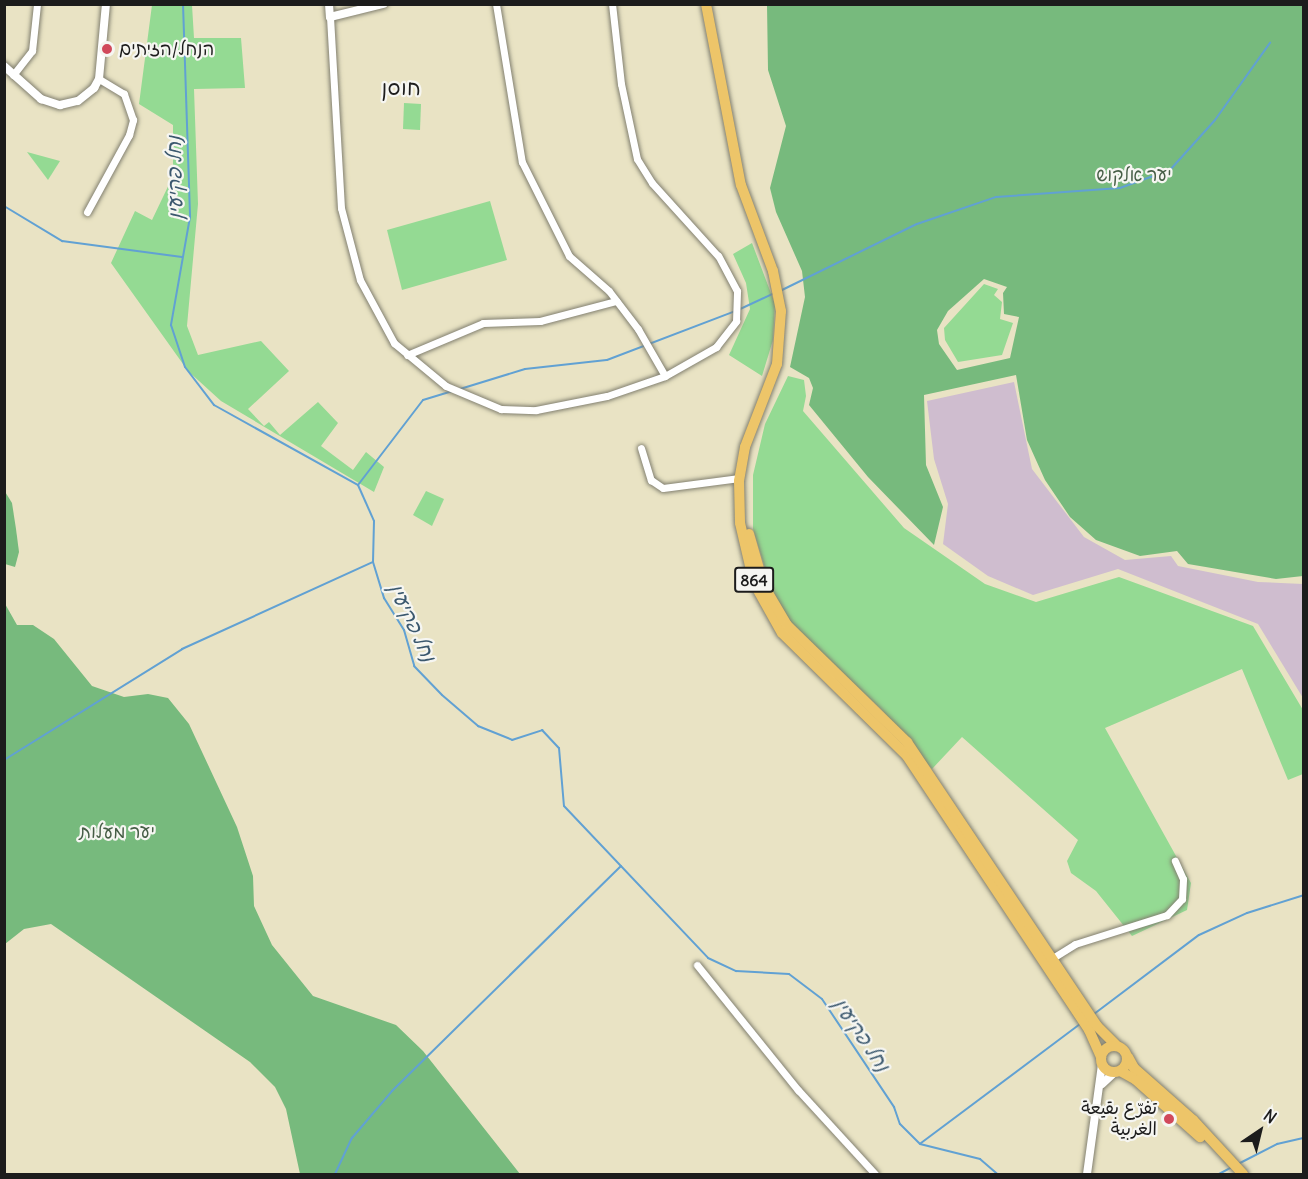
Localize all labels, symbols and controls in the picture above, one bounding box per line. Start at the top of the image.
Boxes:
place label: הנחל/הזיתים [119,38,214,60]
marker: הנחל/הזיתים [100,42,114,56]
district label: חוסן [381,75,421,101]
water label: נחל פקיעין [161,136,187,220]
park label: יער אלקוש [1096,164,1172,186]
road number: 864 [733,567,775,593]
water label: נחל פקיעין [384,579,442,665]
park label: יער מעלות [79,821,155,843]
water label: נחל פקיעין [829,993,895,1075]
place label: تفرّع بقيعة الغربية [1081,1098,1157,1140]
north arrow [1230,1101,1290,1161]
text: N [1260,1105,1281,1128]
marker: تفرّع بقيعة الغربية [1162,1112,1176,1126]

